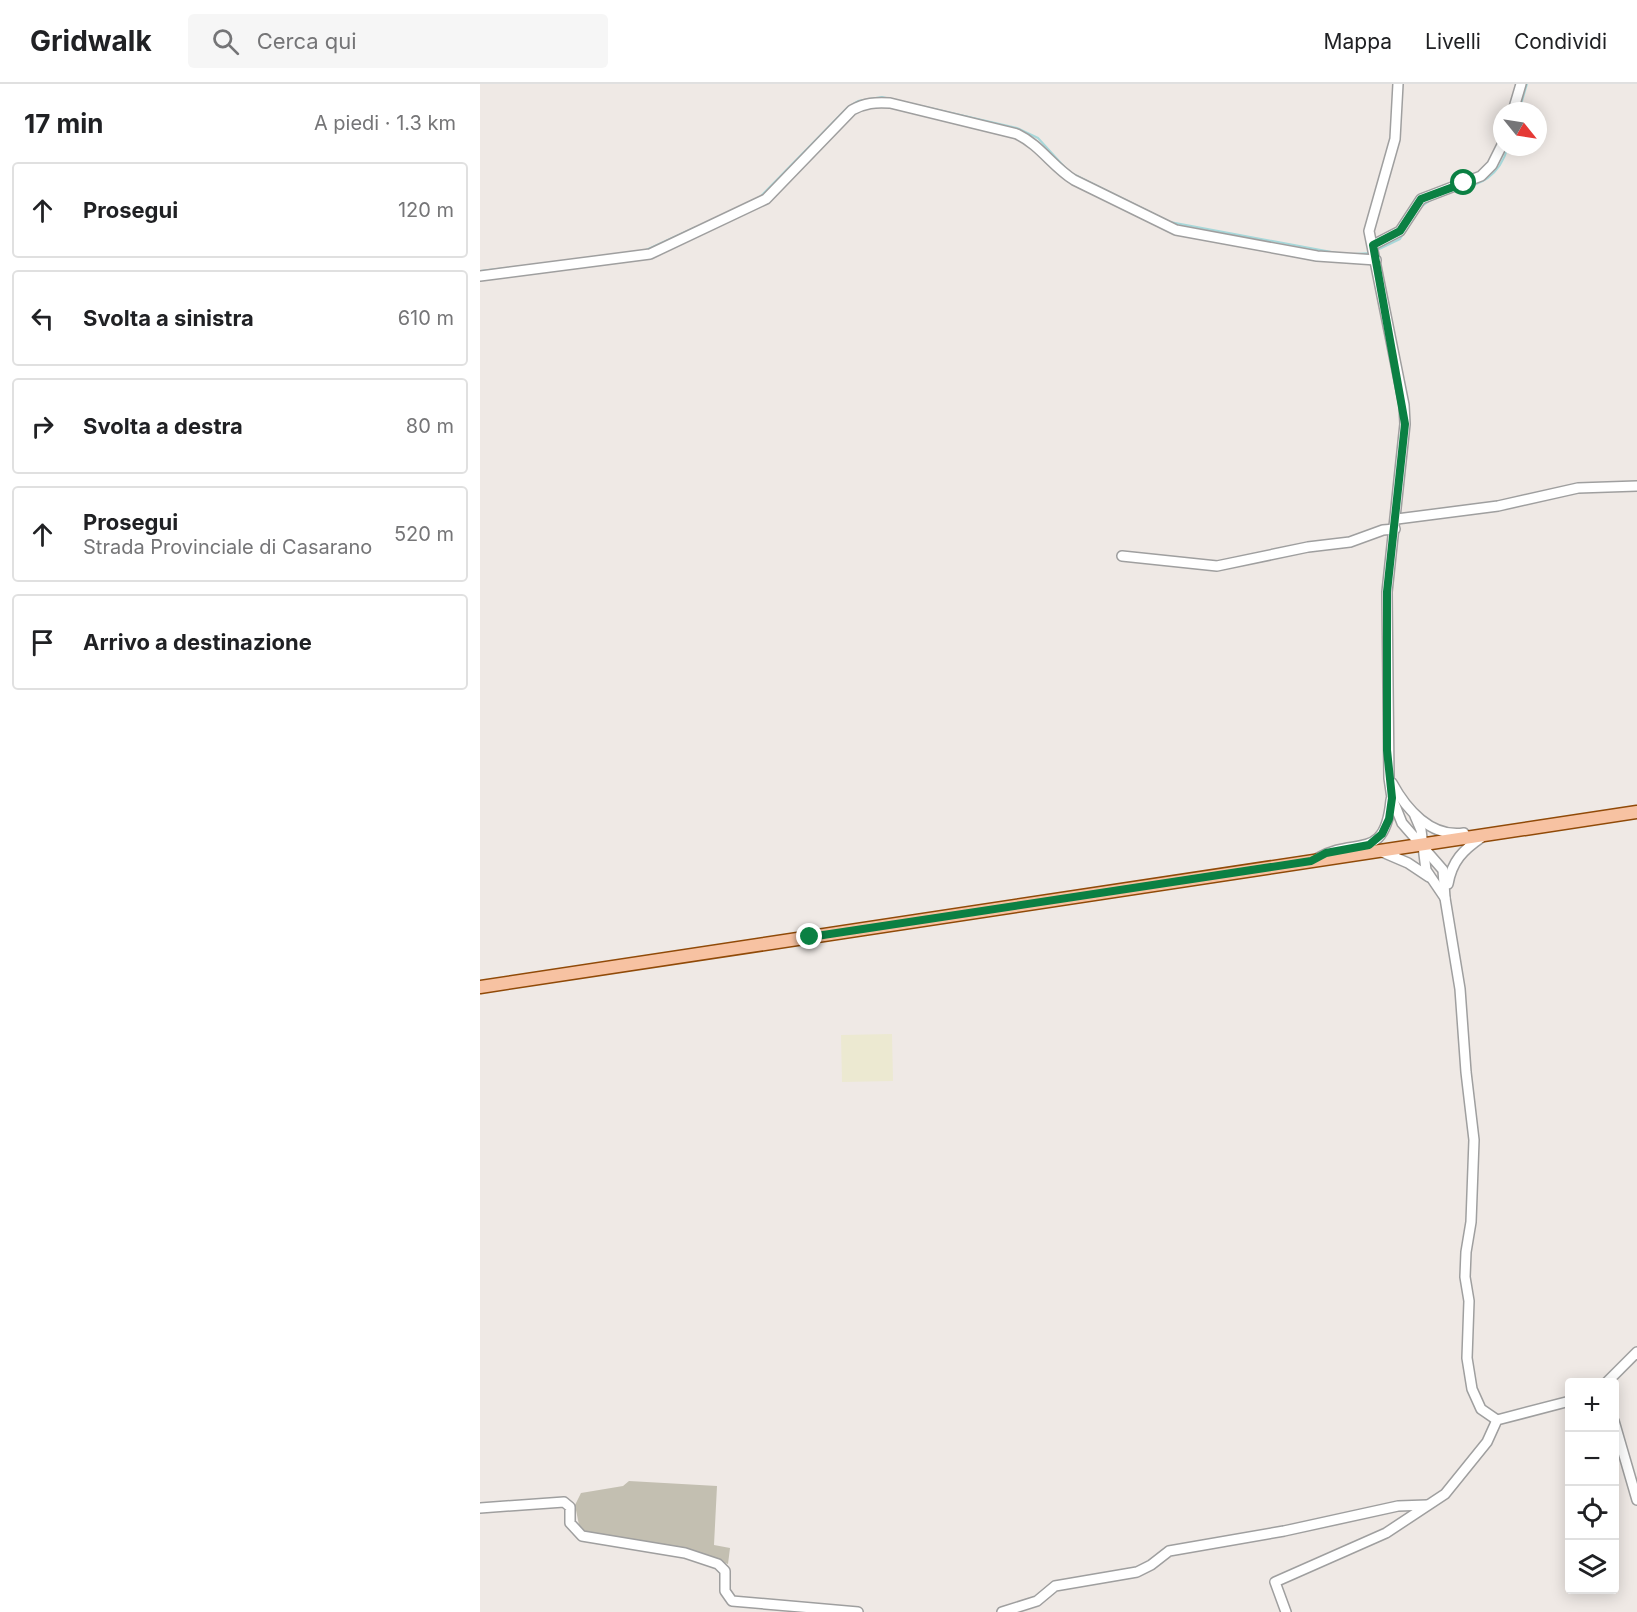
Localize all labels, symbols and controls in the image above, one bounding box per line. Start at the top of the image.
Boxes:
search box [188,14,608,68]
text: Gridwalk [30,24,152,58]
icon: search [209,25,242,58]
text: Cerca qui [257,28,357,54]
text: Mappa [1324,29,1392,54]
text: Livelli [1425,29,1481,54]
text: Condividi [1514,29,1607,54]
north arrow [1493,102,1547,156]
text: 17 min [24,108,103,139]
text: A piedi · 1.3 km [314,111,456,135]
route start [1450,169,1476,195]
icon: ahead [26,194,59,227]
text: Prosegui [83,197,178,223]
text: 120 m [398,198,454,222]
icon: left [26,302,59,335]
text: Svolta a sinistra [83,305,254,331]
text: 610 m [398,306,454,330]
icon: right [26,410,59,443]
text: Svolta a destra [83,413,243,439]
text: 80 m [406,414,454,438]
text: Prosegui [83,509,178,535]
icon: ahead [26,518,59,551]
text: 520 m [394,522,454,546]
text: Strada Provinciale di Casarano [83,535,372,559]
icon: arrive [26,626,59,659]
text: Arrivo a destinazione [83,629,312,655]
route end [796,923,822,949]
map controls [1565,1378,1619,1594]
button: + [1565,1378,1619,1432]
button: − [1565,1432,1619,1486]
button: locate [1565,1486,1619,1540]
button: layers [1565,1540,1619,1594]

